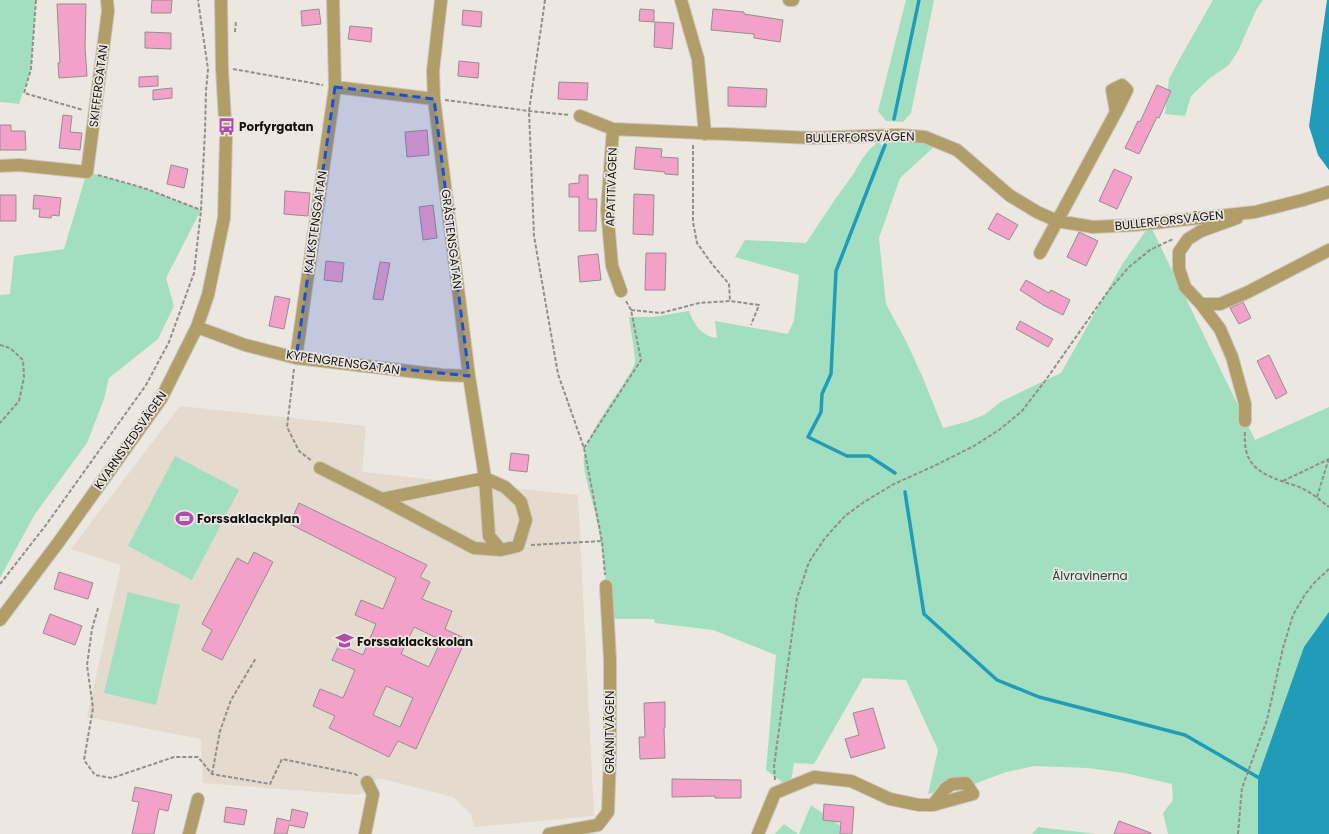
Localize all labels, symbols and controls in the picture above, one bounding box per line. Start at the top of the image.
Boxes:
street label: SKIFFERGATAN [84,44,112,128]
bus stop icon: Porfyrgatan [216,116,236,136]
place label: Porfyrgatan [239,118,314,135]
street label: BULLERFORSVÄGEN [805,128,915,146]
street label: APATITVÄGEN [601,147,621,227]
street label: KALKSTENSGATAN [299,170,331,274]
street label: GRÅSTENSGATAN [437,188,467,290]
street label: BULLERFORSVÄGEN [1114,206,1224,234]
street label: KYPENGRENSGATAN [285,346,401,378]
street label: KVARNSVEDSVÄGEN [90,388,170,492]
sports icon: Forssaklackplan [174,508,194,528]
place label: Forssaklackplan [197,510,300,527]
park label: Älvravinerna [1052,567,1128,584]
school or university icon: Forssaklackskolan [334,631,354,651]
place label: Forssaklackskolan [357,633,473,650]
street label: GRANITVÄGEN [601,691,618,773]

